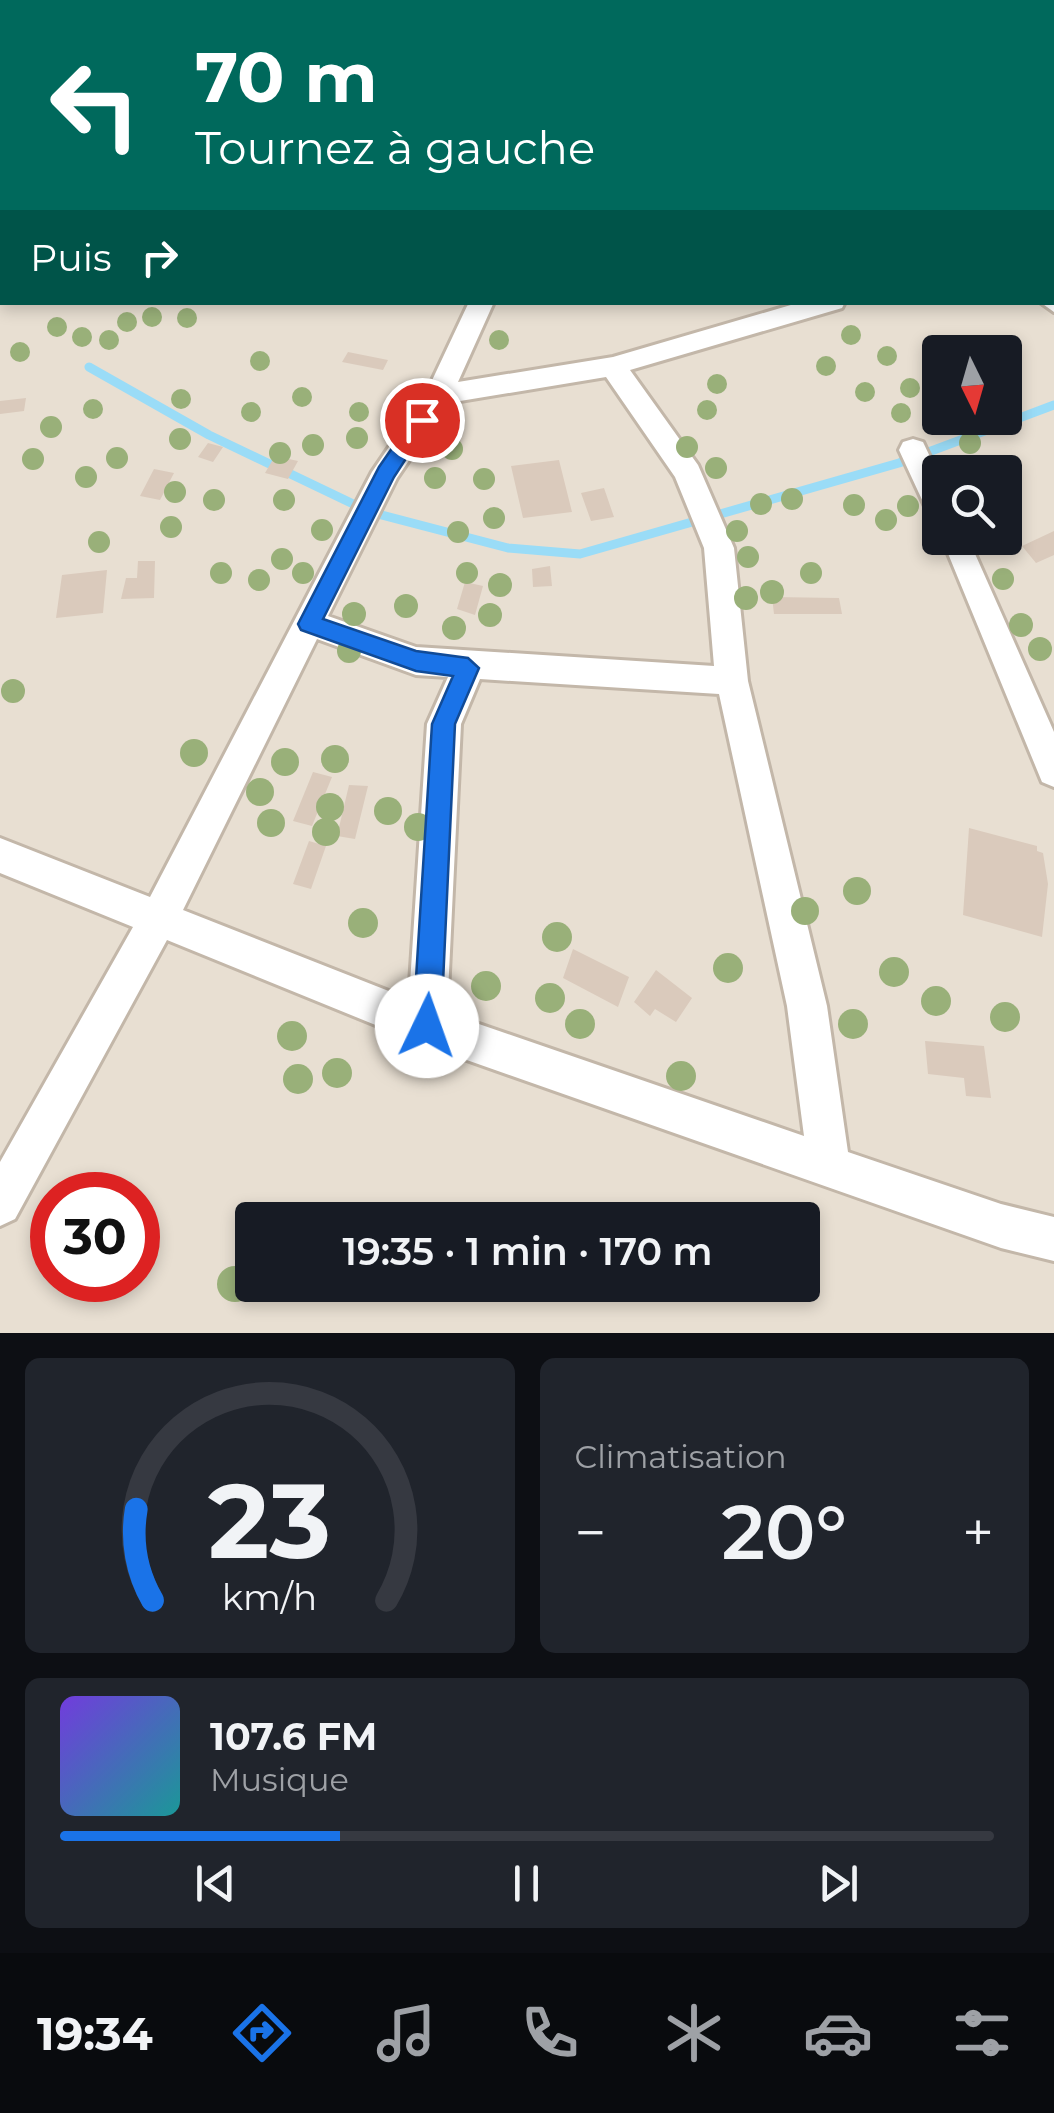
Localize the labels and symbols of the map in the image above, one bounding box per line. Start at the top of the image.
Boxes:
north arrow [922,335,1022,435]
pin [380,378,465,463]
position arrow [375,974,479,1078]
speed limit sign: 30 [30,1172,160,1302]

